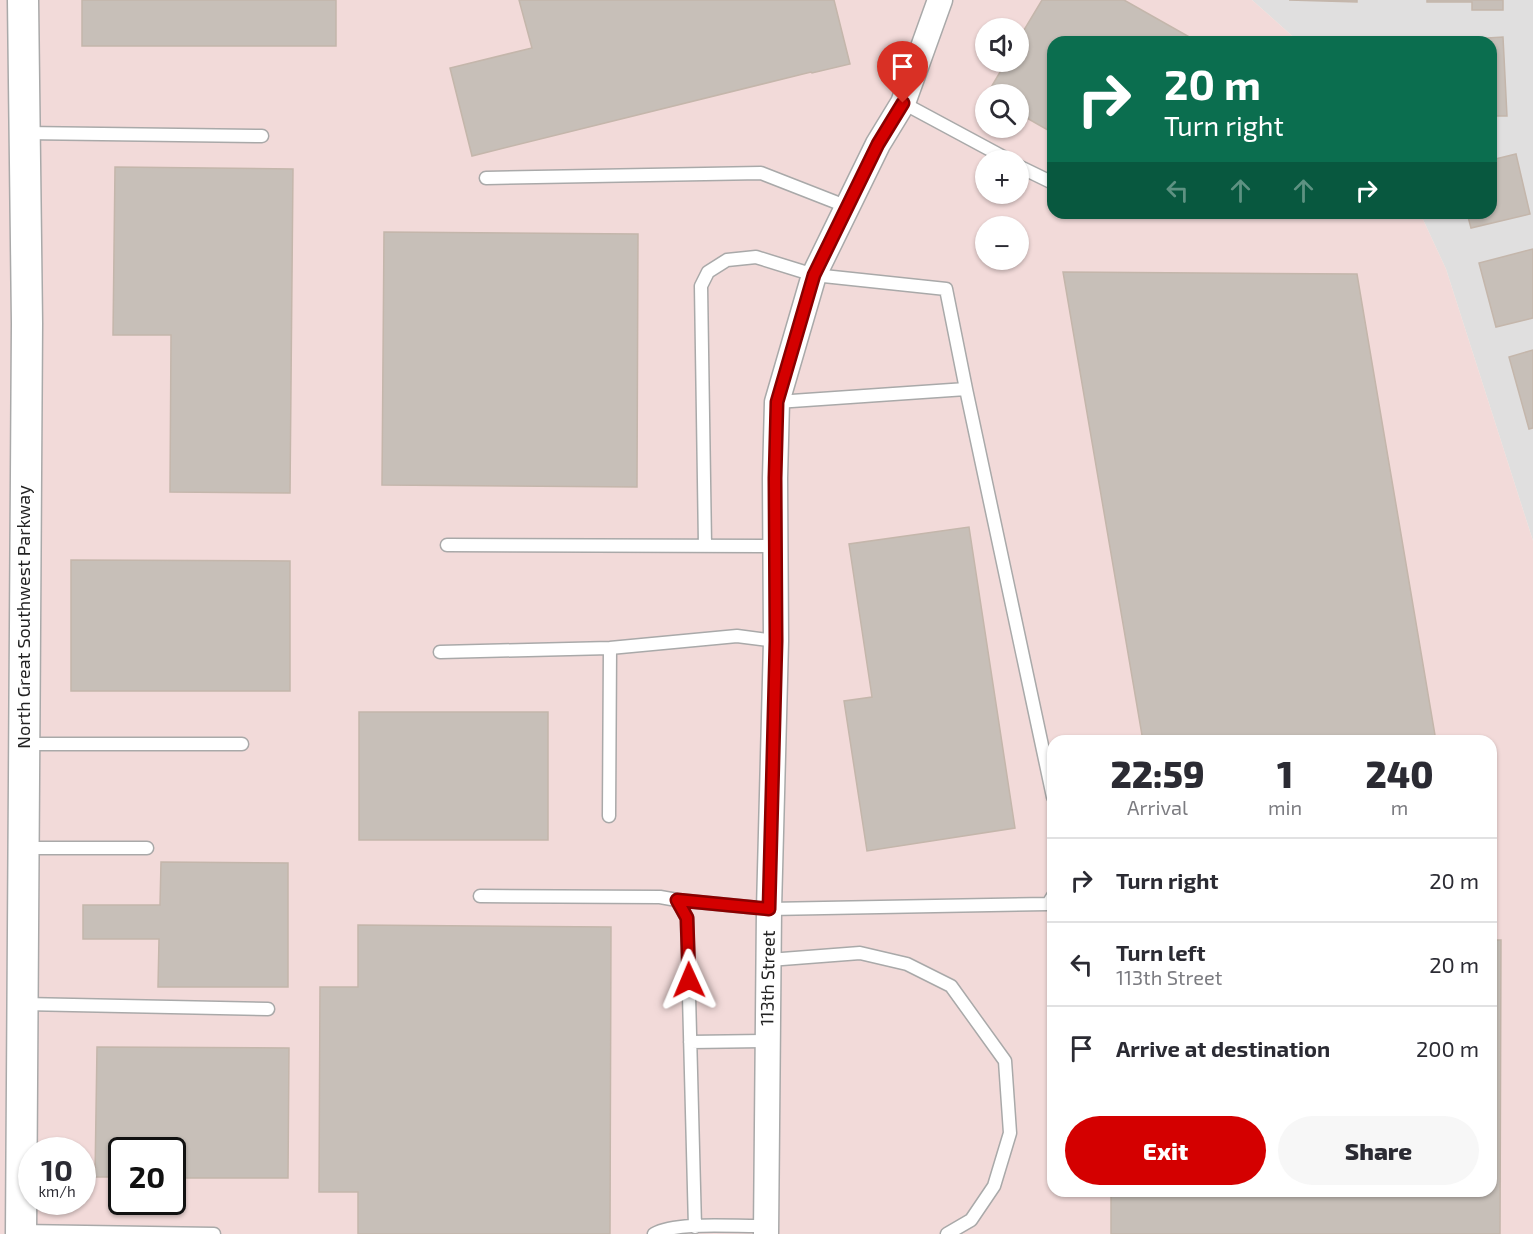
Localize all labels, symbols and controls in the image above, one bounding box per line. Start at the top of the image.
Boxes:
map controls [975,18,1029,270]
button: sound [975,18,1029,72]
pin [877,41,928,103]
icon: arrive [886,50,919,83]
text: 20 m [1164,58,1261,108]
icon: right [1065,60,1143,138]
button: search [975,84,1029,138]
text: Turn right [1164,109,1284,141]
button: + [975,150,1029,204]
icon: left [1161,174,1194,207]
icon: ahead [1224,174,1257,207]
icon: ahead [1287,174,1320,207]
icon: right [1350,174,1383,207]
button: − [975,216,1029,270]
street label: North Great Southwest Parkway [12,485,34,749]
text: 22:59 [1110,752,1204,795]
text: 1 [1277,752,1293,795]
text: 240 [1366,752,1433,795]
text: Arrival [1127,795,1188,819]
text: min [1268,795,1302,819]
text: m [1391,795,1408,819]
icon: right [1065,864,1098,897]
text: Turn right [1116,867,1218,893]
text: 20 m [1429,867,1479,893]
street label: 113th Street [755,930,779,1026]
text: Turn left [1116,939,1205,965]
position arrow [657,948,721,1012]
icon: left [1065,948,1098,981]
text: 20 m [1429,951,1479,977]
text: 113th Street [1116,965,1222,989]
icon: arrive [1065,1032,1098,1065]
text: Arrive at destination [1116,1035,1330,1061]
text: 200 m [1416,1035,1479,1061]
button: Exit [1065,1116,1266,1185]
button: Share [1278,1116,1479,1185]
speed limit sign: 20 [108,1137,186,1215]
text: 10 [41,1151,73,1187]
text: km/h [38,1182,76,1200]

